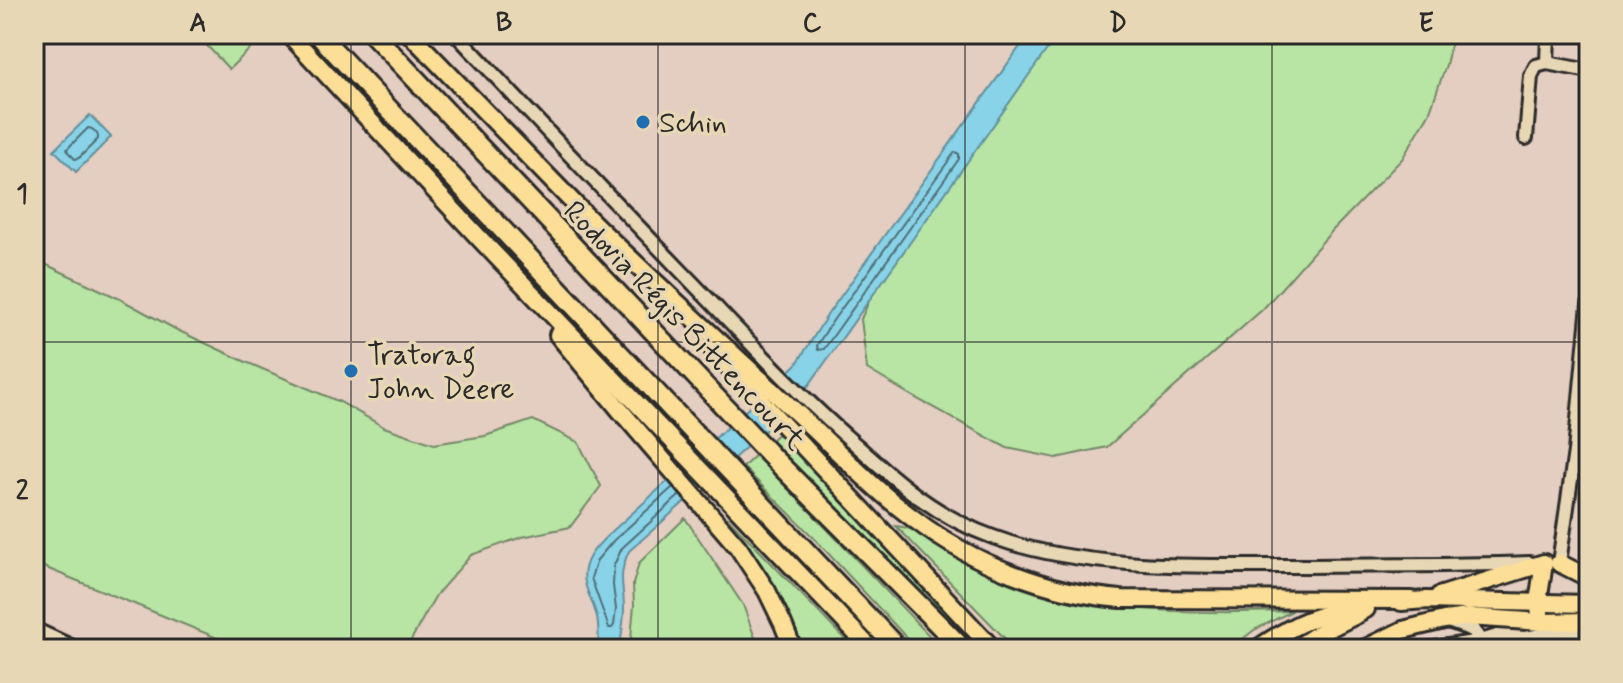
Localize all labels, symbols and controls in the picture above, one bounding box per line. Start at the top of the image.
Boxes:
text: A [189,7,207,41]
text: B [496,7,512,41]
text: C [803,7,822,41]
text: D [1109,7,1127,41]
text: E [1418,7,1434,41]
place label: Schin [659,104,727,143]
marker: Schin [634,113,652,131]
text: 1 [16,178,28,212]
street label: Rodovia Régis Bittencourt [554,193,814,460]
place label: Tratorag John Deere [367,336,514,409]
marker: Tratorag John Deere [342,362,360,380]
text: 2 [16,475,29,509]

